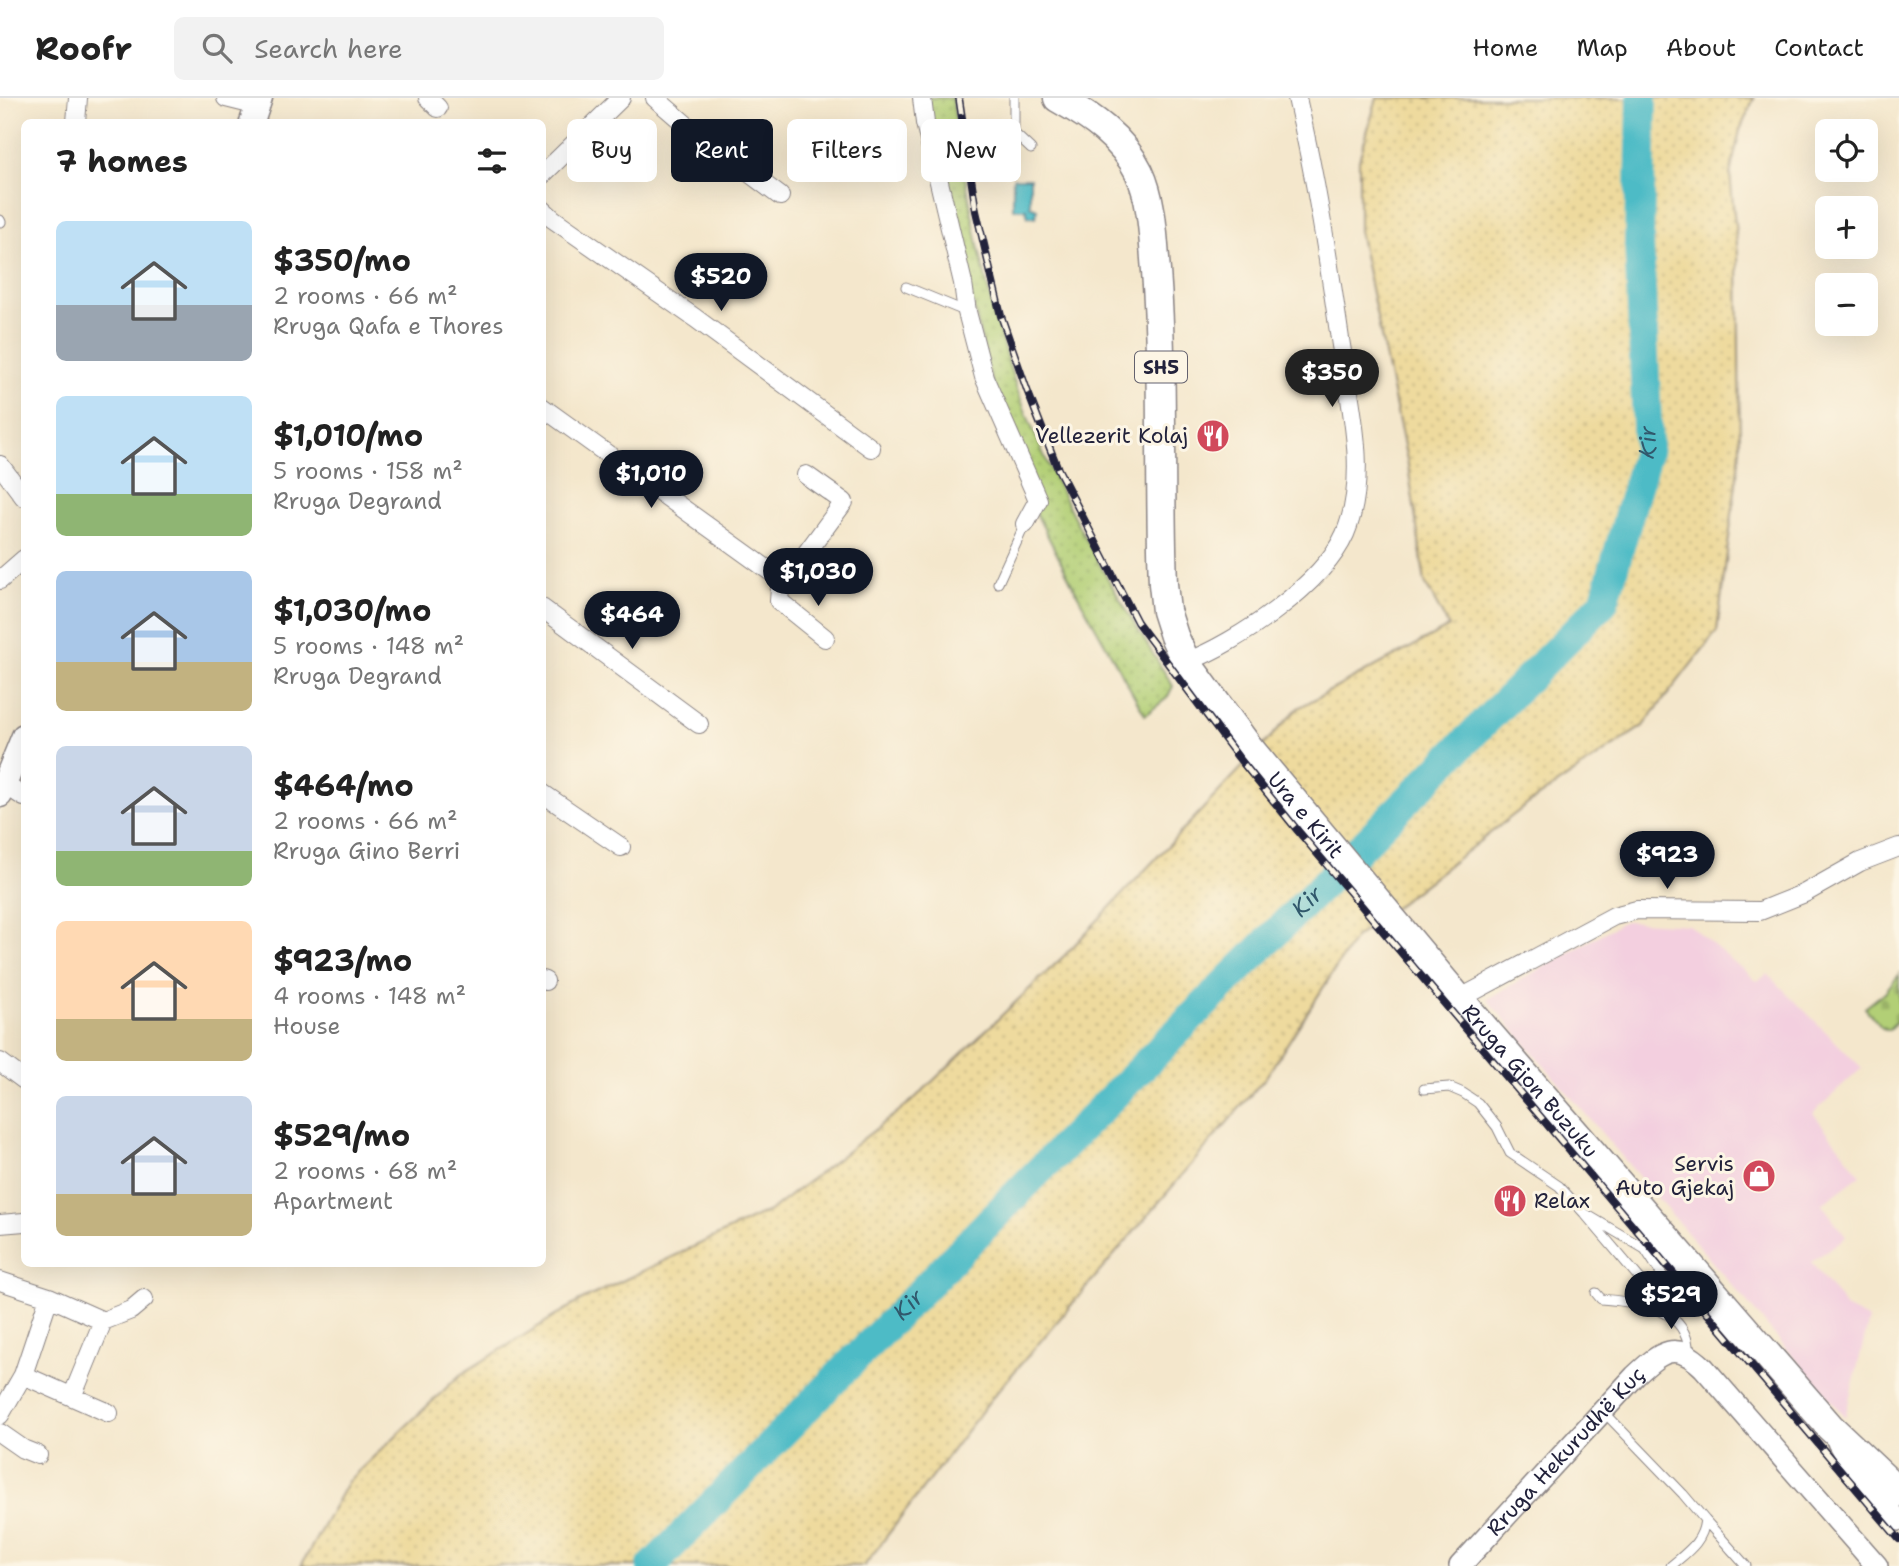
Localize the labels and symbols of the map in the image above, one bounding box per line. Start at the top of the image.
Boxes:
pin: $520 [680,254,762,313]
pin: $350 [1291,350,1373,409]
road number: SH5 [1135,352,1187,382]
restaurant icon: Vellezerit Kolaj [1194,417,1232,455]
place label: Vellezerit Kolaj [1035,422,1188,450]
water label: Kir [1631,424,1664,462]
pin: $1,010 [594,450,708,510]
pin: $1,030 [761,548,875,608]
pin: $464 [591,592,673,651]
street label: Ura e Kirit [1261,766,1350,864]
pin: $923 [1626,832,1708,891]
water label: Kir [1285,878,1330,923]
street label: Rruga Gjon Buzuku [1456,998,1604,1164]
place label: Servis Auto Gjekaj [1615,1150,1734,1202]
shop icon: Servis Auto Gjekaj [1740,1157,1778,1195]
restaurant icon: Relax [1491,1182,1529,1220]
place label: Relax [1534,1187,1590,1215]
pin: $529 [1630,1272,1712,1331]
water label: Kir [886,1282,931,1327]
street label: Rruga Hekurudhë Kuç [1481,1360,1650,1542]

